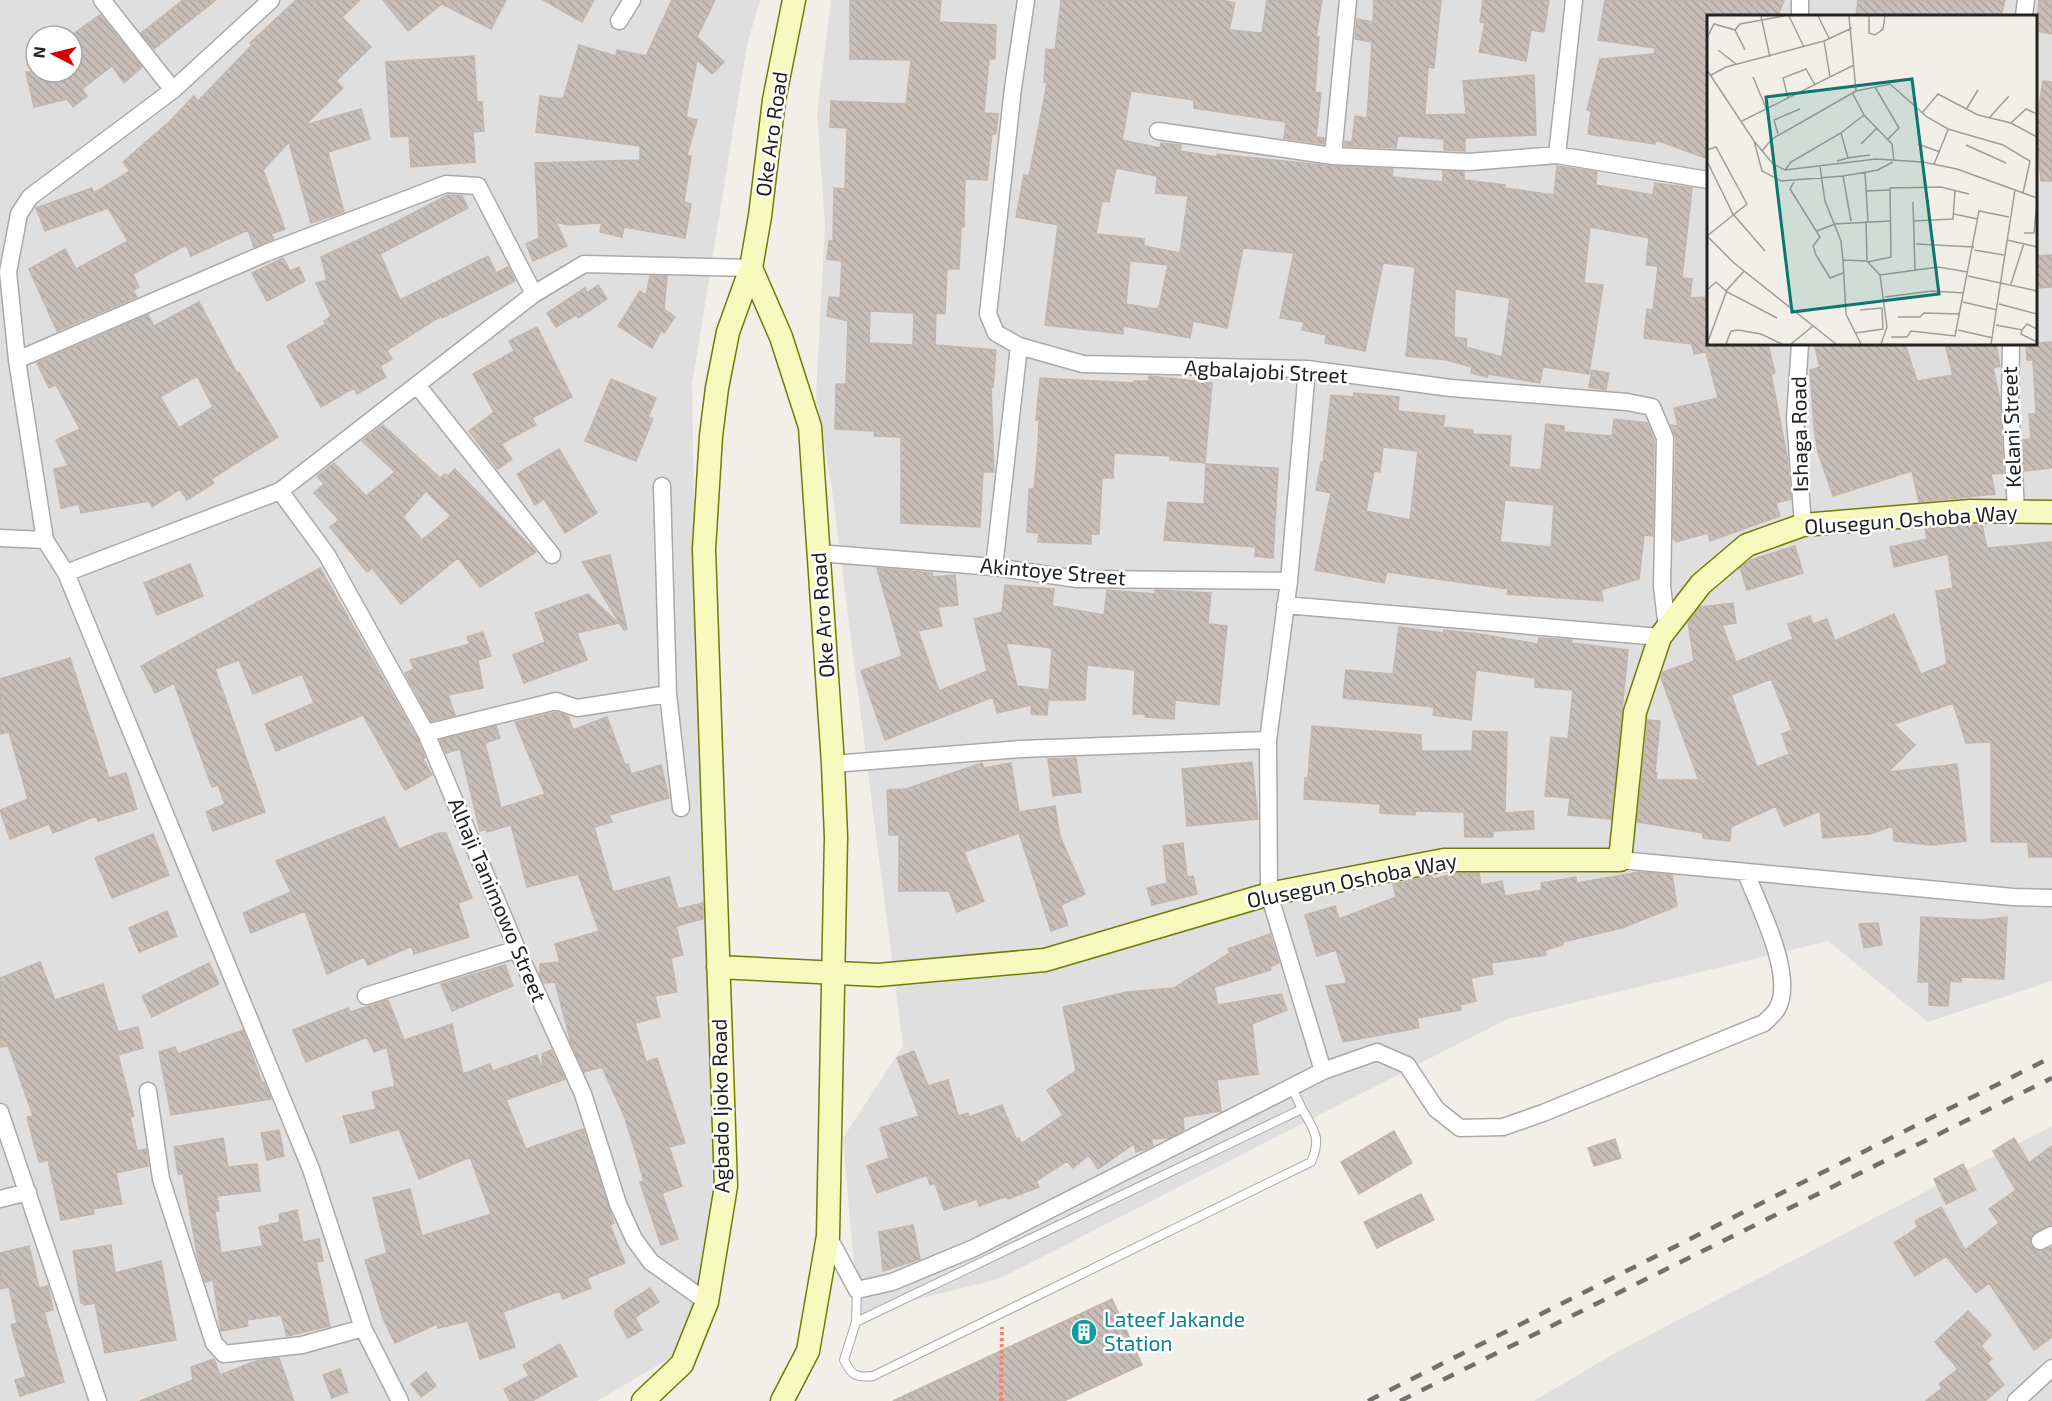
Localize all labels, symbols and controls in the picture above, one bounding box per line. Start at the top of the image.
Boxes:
inset map [1707,15,2037,345]
north arrow [24,24,84,84]
text: N [28,45,49,59]
street label: Oke Aro Road [749,70,792,198]
street label: Agbalajobi Street [1184,354,1348,388]
street label: Kelani Street [1996,366,2025,488]
street label: Ishaga Road [1785,376,1812,492]
street label: Olusegun Oshoba Way [1803,499,2018,538]
street label: Oke Aro Road [805,551,838,679]
street label: Akintoye Street [979,552,1127,589]
street label: Alhaji Tanimowo Street [443,794,553,1006]
street label: Olusegun Oshoba Way [1244,847,1459,912]
street label: Agbado Ijoko Road [705,1018,735,1194]
place label: Lateef Jakande Station [1104,1306,1245,1355]
building icon: Lateef Jakande Station [1069,1317,1099,1347]

